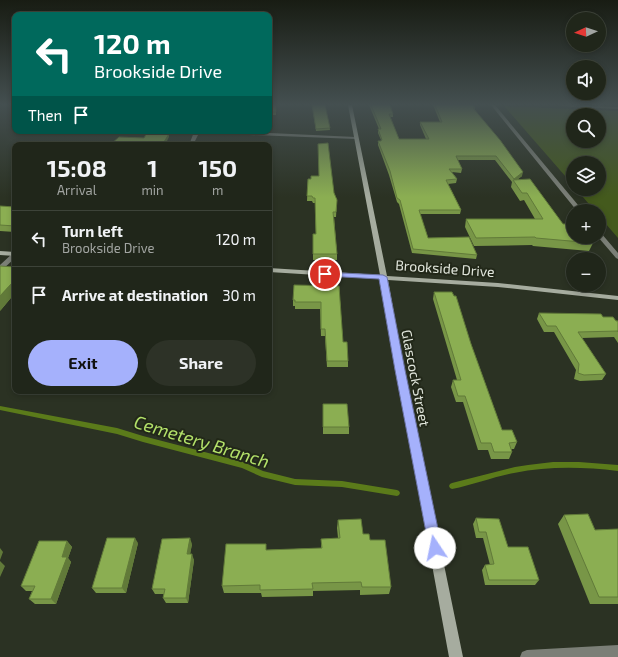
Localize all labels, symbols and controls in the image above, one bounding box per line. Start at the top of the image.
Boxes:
north arrow [566,12,606,52]
map controls [566,12,606,292]
text: 120 m [94,26,171,60]
icon: left [28,28,80,80]
text: Brookside Drive [94,60,222,82]
button: sound [566,60,606,100]
icon: arrive [70,104,92,126]
text: Then [28,106,62,124]
button: search [566,108,606,148]
text: 15:08 [47,153,107,182]
text: 1 [147,153,158,182]
text: 150 [198,153,237,182]
button: layers [566,156,606,196]
text: Arrival [57,182,97,198]
text: min [141,182,164,198]
text: m [212,182,223,198]
button: + [566,204,606,244]
text: Turn left [62,222,123,240]
icon: left [28,228,50,250]
text: 120 m [216,230,256,248]
text: Brookside Drive [62,240,155,256]
button: − [566,252,606,292]
street label: Brookside Drive [395,256,495,280]
pin [308,257,342,291]
icon: arrive [314,263,336,285]
icon: arrive [28,284,50,306]
text: Arrive at destination [62,286,208,304]
text: 30 m [222,286,256,304]
street label: Glascock Street [398,328,434,428]
button: Exit [28,340,138,386]
button: Share [146,340,256,386]
water label: Cemetery Branch [132,410,272,472]
position arrow [414,527,456,569]

